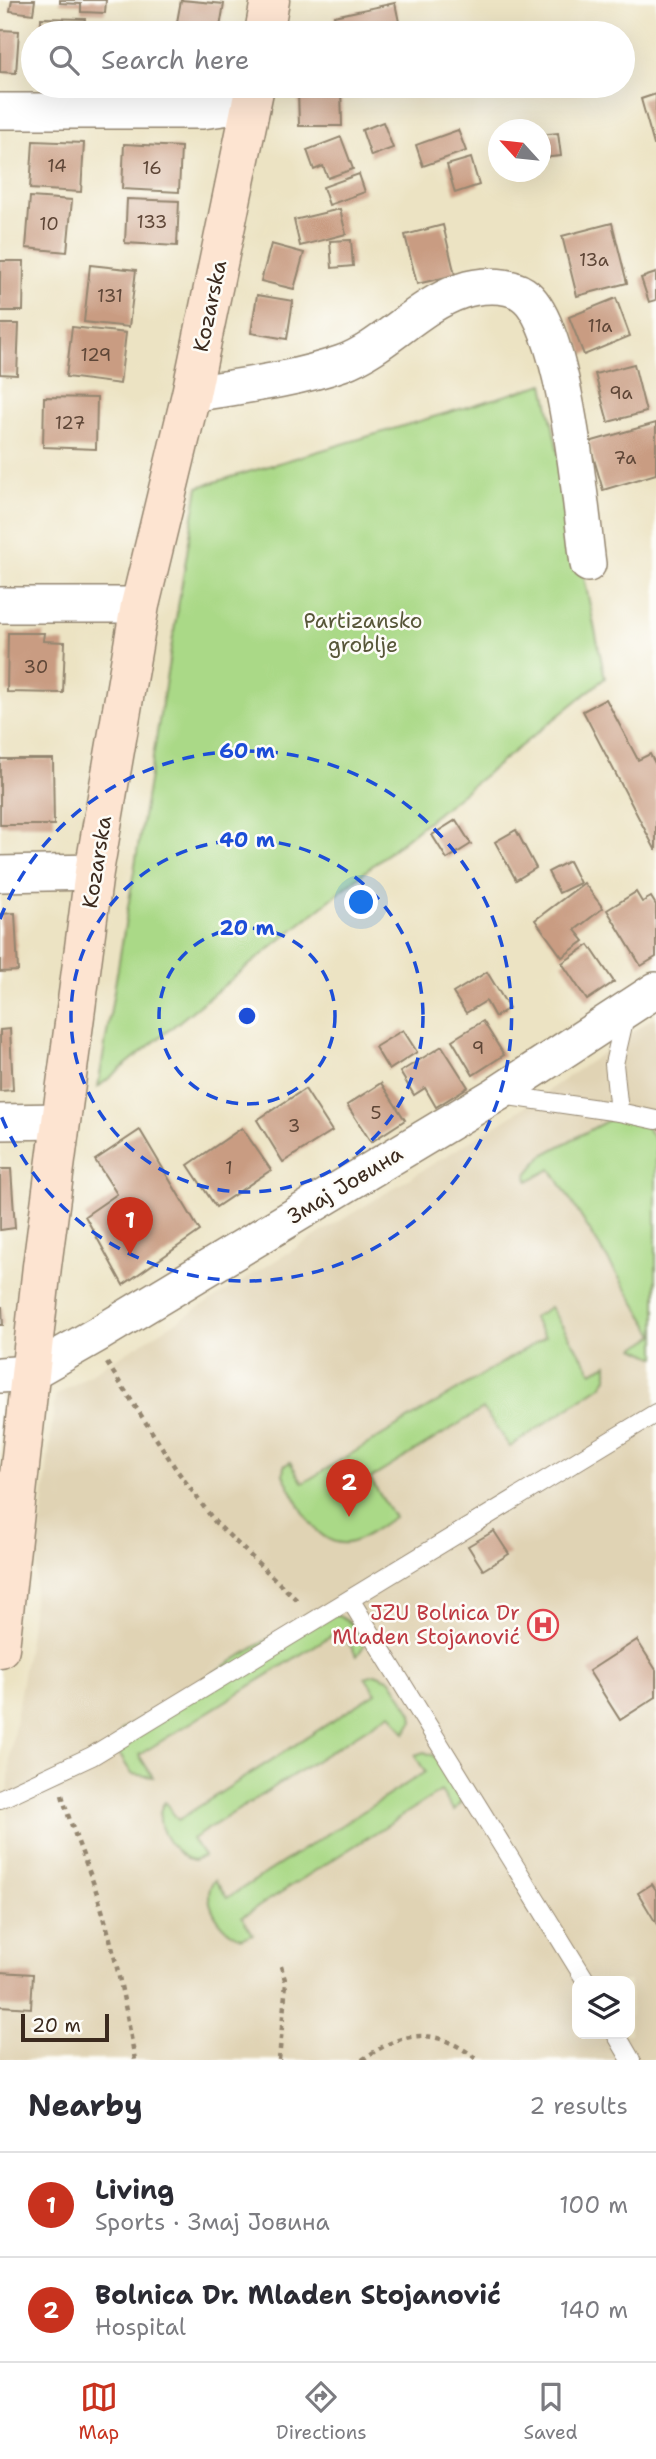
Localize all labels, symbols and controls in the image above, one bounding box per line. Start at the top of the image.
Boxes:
search box [21,21,635,98]
icon: search [45,41,83,79]
text: Search here [101,42,250,77]
north arrow [488,119,551,182]
house number: 14 [47,154,67,178]
house number: 16 [142,156,162,180]
house number: 133 [137,210,167,234]
house number: 10 [39,212,59,236]
house number: 13a [579,248,609,272]
street label: Kozarska [187,257,233,355]
house number: 131 [97,284,123,308]
house number: 11a [588,314,612,338]
house number: 129 [81,343,111,367]
house number: 9a [609,381,633,405]
house number: 127 [55,411,85,435]
house number: 7a [614,446,636,470]
park label: Partizansko groblje [304,607,422,659]
house number: 30 [24,655,48,679]
text: 60 m [219,737,275,765]
street label: Kozarska [76,814,118,910]
text: 40 m [219,826,275,854]
your location [344,885,378,919]
text: 20 m [219,914,275,942]
centre of rings [235,1004,259,1028]
house number: 9 [472,1036,484,1060]
house number: 5 [370,1101,382,1125]
house number: 3 [288,1114,300,1138]
street label: Змај Јовина [282,1140,408,1230]
house number: 1 [225,1156,233,1180]
pin: 1 [107,1197,153,1255]
pin: 2 [326,1459,372,1517]
place label: JZU Bolnica Dr Mladen Stojanović [332,1599,520,1651]
hospital icon: JZU Bolnica Dr Mladen Stojanović [526,1608,560,1642]
map controls [572,1976,635,2039]
button: layers [572,1976,635,2039]
scale bar [21,2011,108,2043]
text: 20 m [32,2013,81,2038]
text: Nearby [28,2085,143,2126]
text: 2 results [529,2091,628,2121]
text: Living [95,2172,174,2207]
text: 1 [46,2190,56,2220]
text: 100 m [559,2190,628,2220]
text: Sports · Змај Јовина [95,2207,330,2237]
text: Bolnica Dr. Mladen Stojanović [95,2277,501,2312]
text: 2 [43,2295,59,2325]
text: 140 m [560,2295,628,2325]
text: Hospital [95,2312,186,2342]
tab: Map [78,2378,119,2445]
tab: Directions [276,2378,367,2445]
tab: Saved [524,2378,578,2445]

